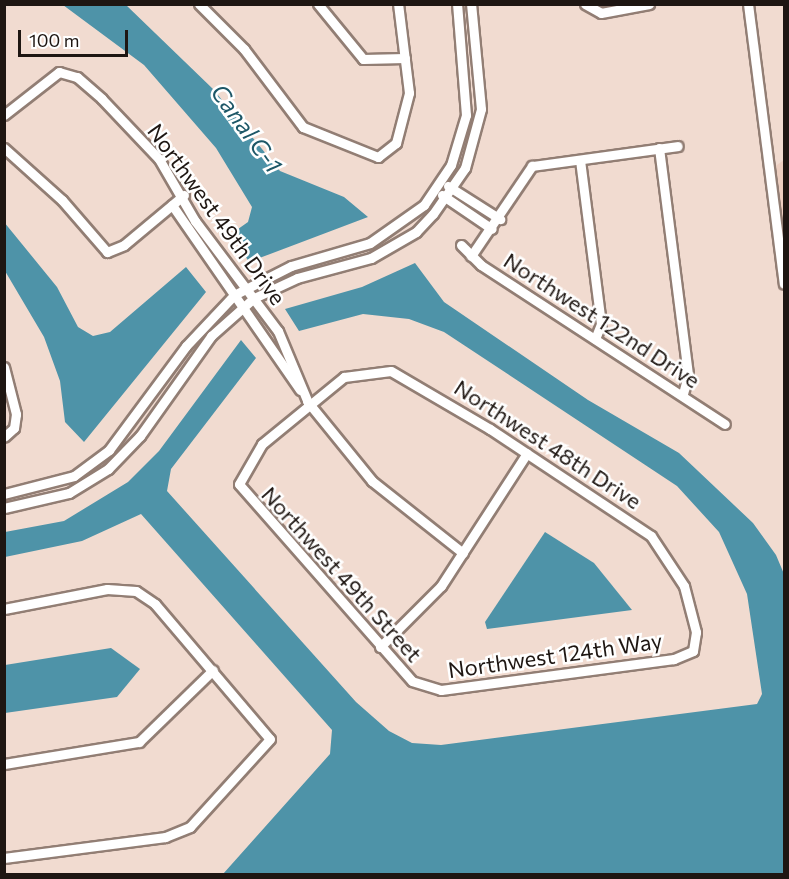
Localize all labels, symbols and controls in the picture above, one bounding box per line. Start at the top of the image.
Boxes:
scale bar [21,18,130,56]
text: 100 m [29,29,79,51]
water label: Canal C-1 [205,78,289,178]
street label: Northwest 49th Drive [142,118,292,310]
street label: Northwest 122nd Drive [499,247,705,393]
street label: Northwest 48th Drive [450,374,646,514]
street label: Northwest 49th Street [256,481,428,667]
street label: Northwest 124th Way [446,627,664,683]

